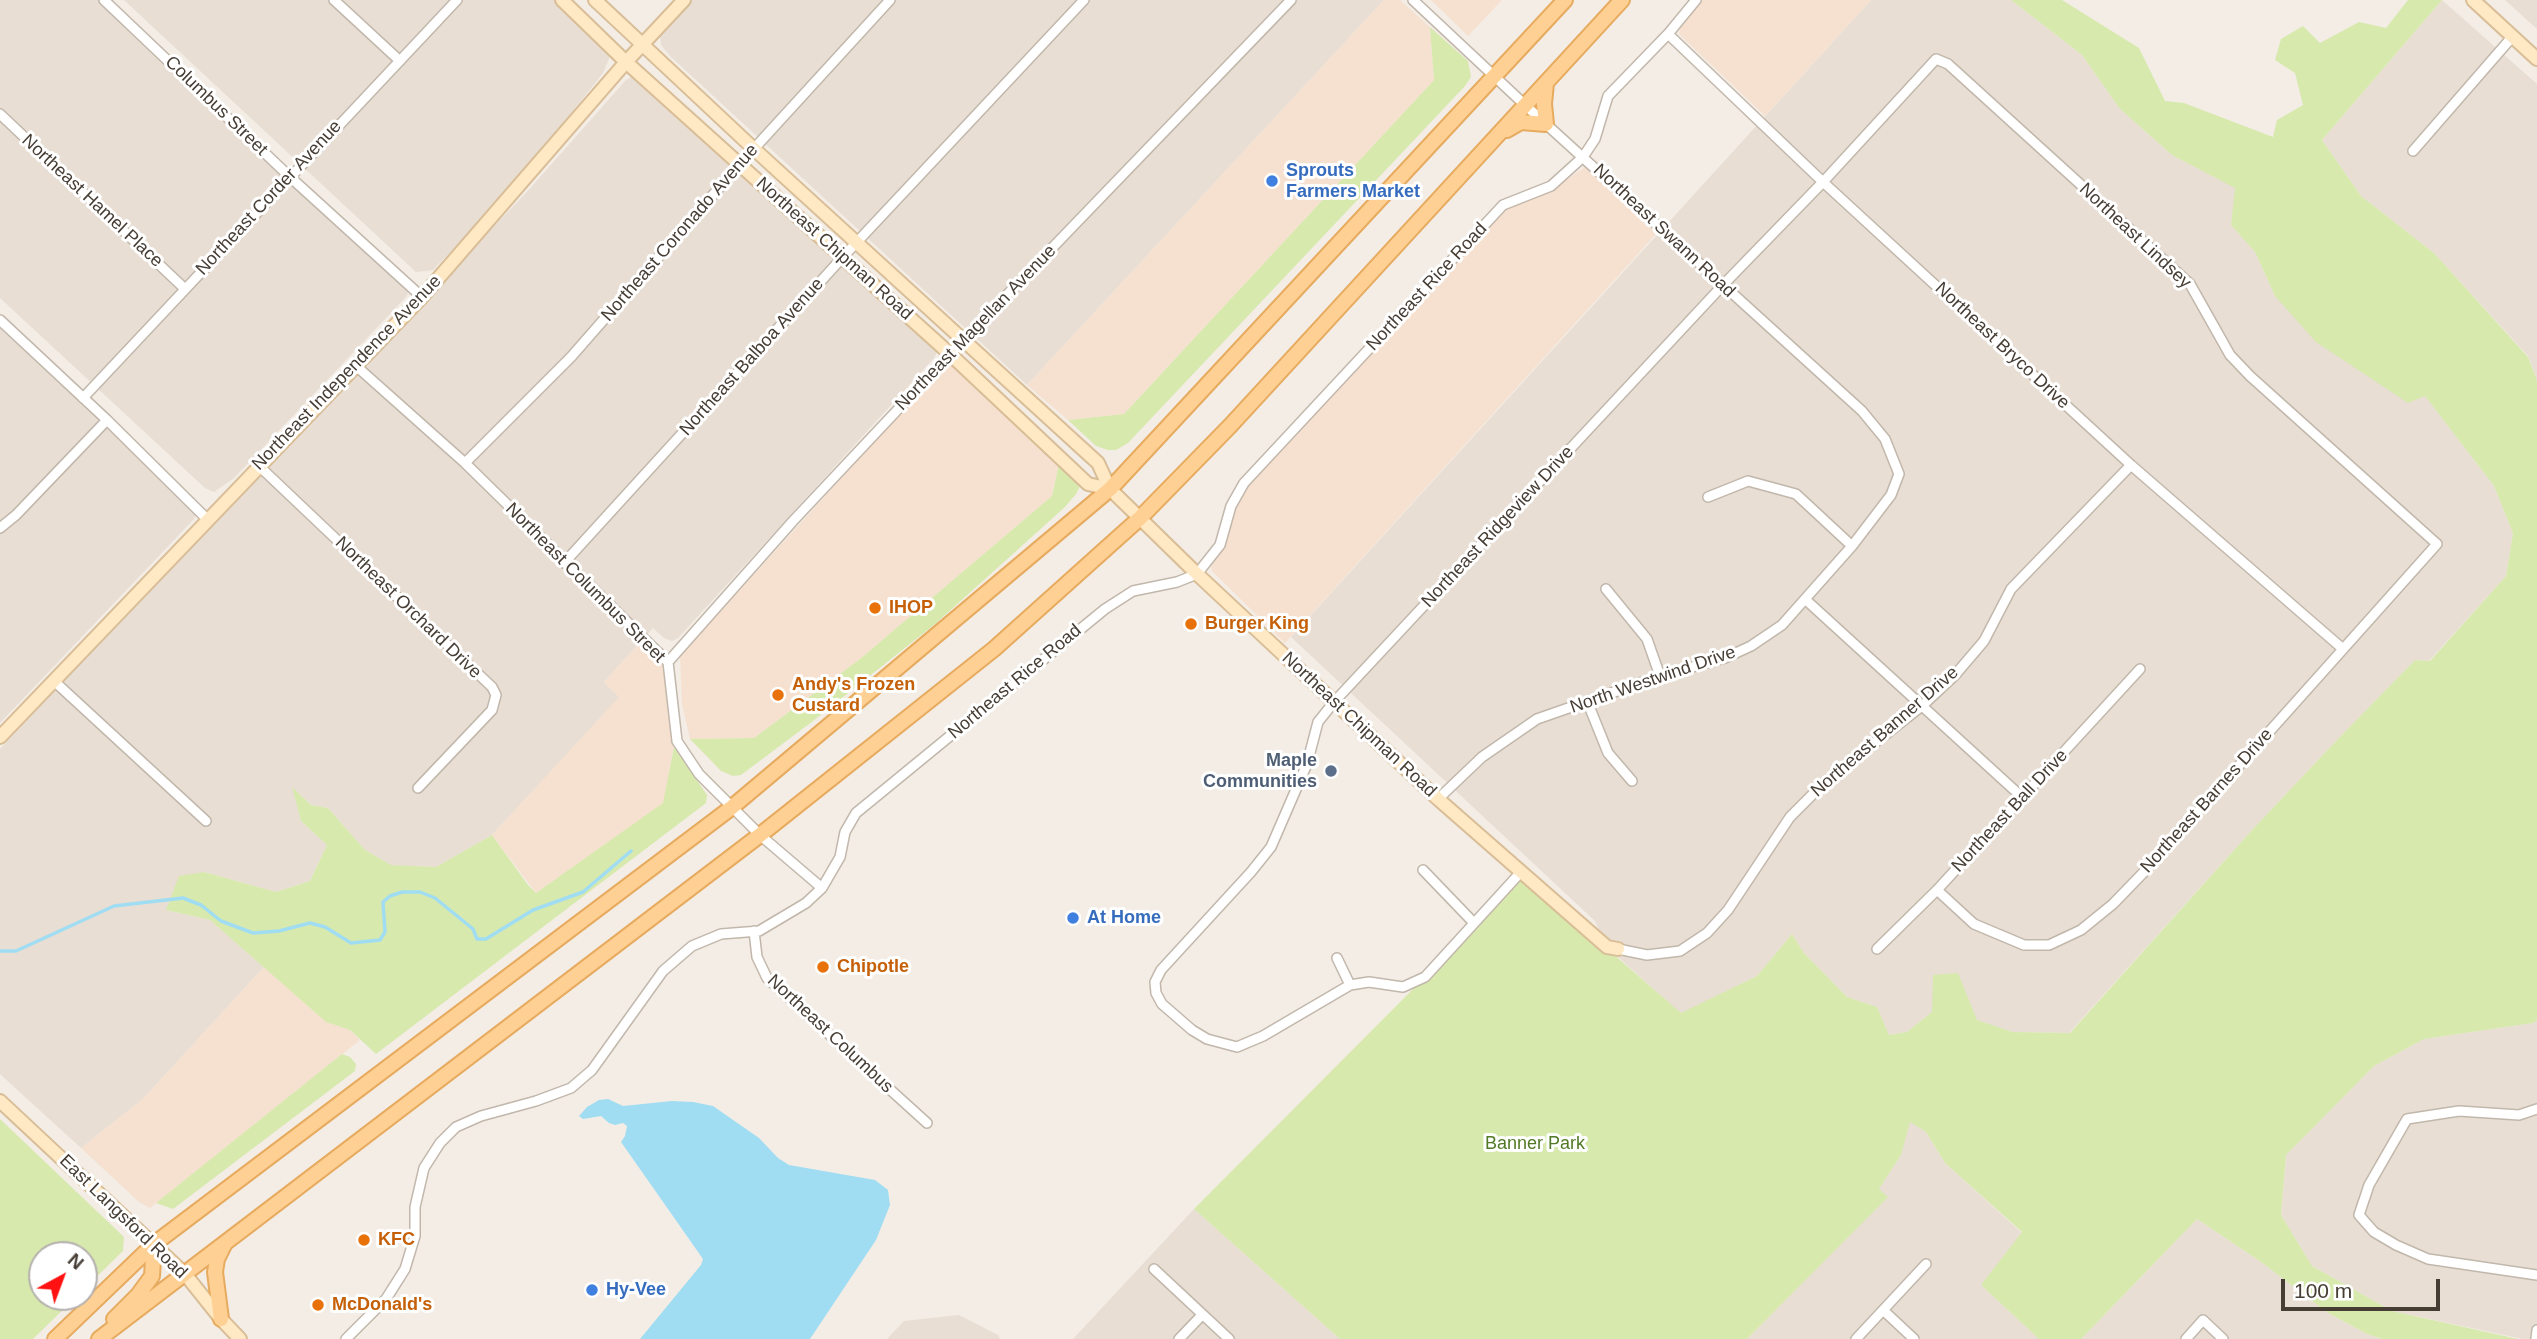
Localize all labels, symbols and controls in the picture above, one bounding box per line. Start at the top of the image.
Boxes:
street label: Columbus Street [160,52,272,160]
street label: Northeast Corder Avenue [192,116,346,280]
street label: Northeast Hamel Place [17,130,167,272]
street label: Northeast Coronado Avenue [597,140,763,326]
place label: Sprouts Farmers Market [1286,160,1420,202]
street label: Northeast Swann Road [1589,160,1739,302]
street label: Northeast Chipman Road [751,173,917,325]
marker: Sprouts Farmers Market [1264,173,1280,189]
street label: Northeast Lindsey [2075,179,2195,293]
street label: Northeast Rice Road [1362,219,1492,355]
street label: Northeast Magellan Avenue [891,241,1061,415]
street label: Northeast Independence Avenue [248,271,446,475]
street label: Northeast Balboa Avenue [675,274,829,440]
street label: Northeast Bryco Drive [1930,278,2074,414]
street label: Northeast Ridgeview Drive [1417,442,1579,612]
street label: Northeast Columbus Street [501,499,669,667]
street label: Northeast Orchard Drive [330,532,486,684]
place label: IHOP [889,597,933,619]
marker: IHOP [867,600,883,616]
place label: Burger King [1205,613,1309,635]
marker: Burger King [1183,616,1199,632]
street label: Northeast Rice Road [944,620,1086,744]
street label: North Westwind Drive [1567,642,1739,718]
street label: Northeast Chipman Road [1277,648,1441,802]
street label: Northeast Banner Drive [1807,662,1963,802]
place label: Andy's Frozen Custard [792,674,915,716]
marker: Andy's Frozen Custard [770,687,786,703]
street label: Northeast Barnes Drive [2136,724,2278,878]
street label: Northeast Ball Drive [1948,745,2072,877]
place label: Maple Communities [1203,750,1317,792]
marker: Maple Communities [1323,763,1339,779]
place label: At Home [1087,907,1161,929]
marker: At Home [1065,910,1081,926]
place label: Chipotle [837,956,909,978]
marker: Chipotle [815,959,831,975]
street label: Northeast Columbus [763,970,897,1098]
park label: Banner Park [1485,1133,1585,1155]
street label: East Langsford Road [55,1150,191,1284]
place label: KFC [378,1229,415,1251]
marker: KFC [356,1232,372,1248]
north arrow [28,1241,98,1311]
text: N [64,1249,88,1274]
scale bar [2285,1266,2444,1310]
place label: Hy-Vee [606,1279,666,1301]
text: 100 m [2294,1279,2352,1302]
marker: Hy-Vee [584,1282,600,1298]
place label: McDonald's [332,1294,432,1316]
marker: McDonald's [310,1297,326,1313]

